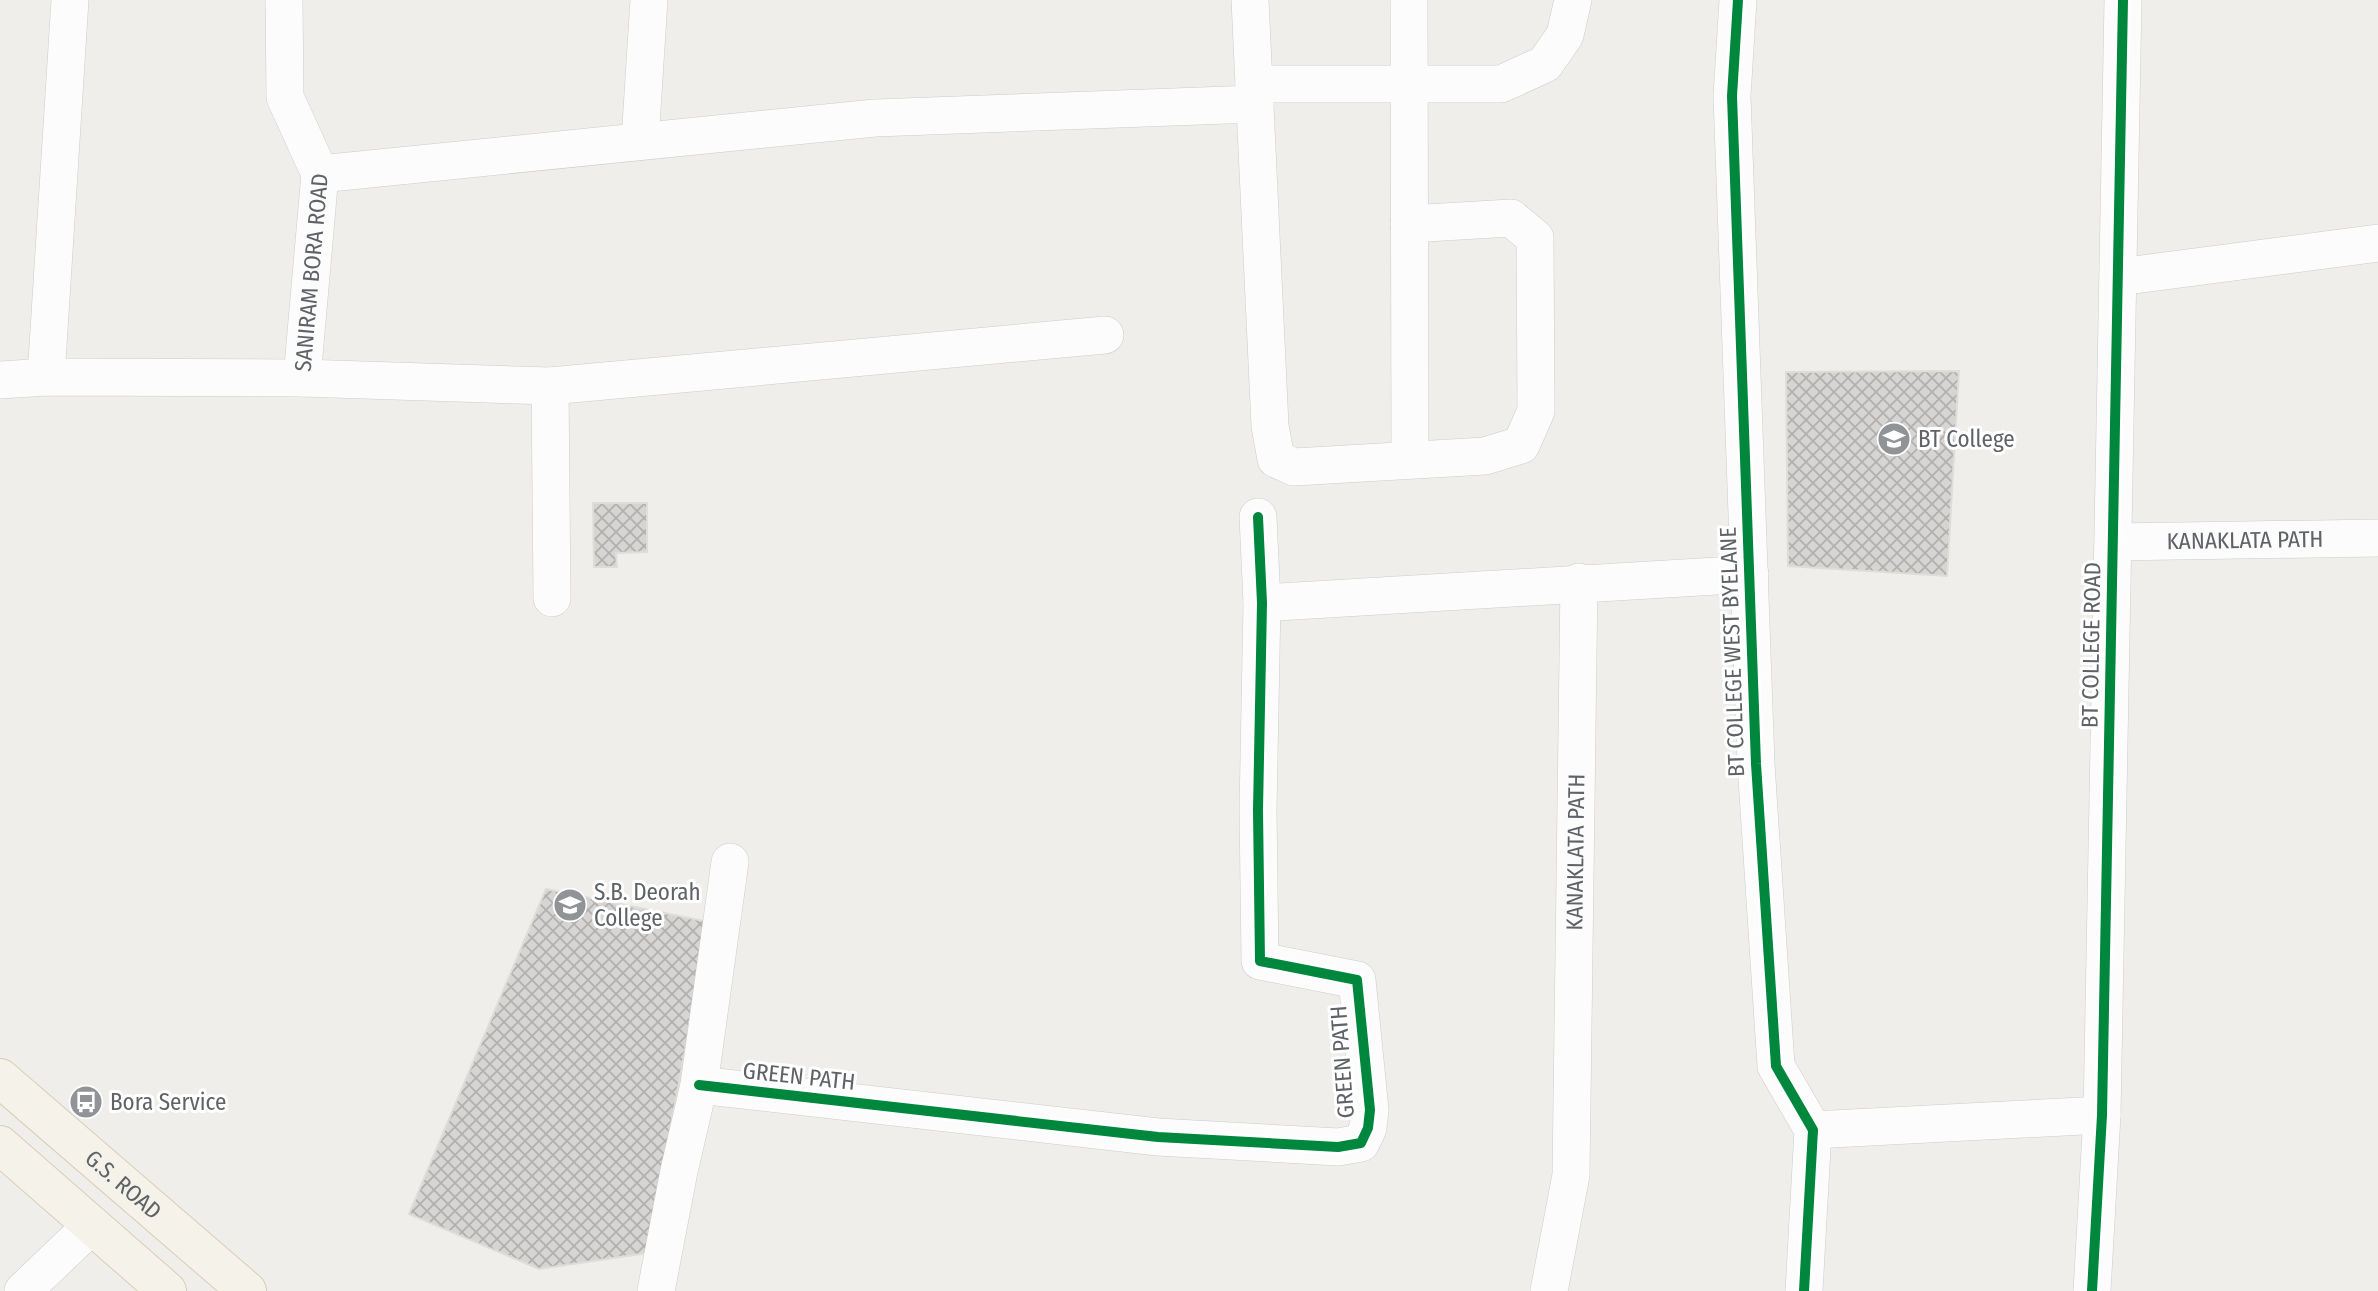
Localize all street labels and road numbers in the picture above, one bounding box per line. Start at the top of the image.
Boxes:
street label: SANIRAM BORA ROAD [289,172,334,373]
street label: KANAKLATA PATH [2166,525,2324,555]
street label: BT COLLEGE WEST BYELANE [1714,527,1750,777]
street label: BT COLLEGE ROAD [2076,562,2106,728]
street label: KANAKLATA PATH [1560,773,1590,931]
street label: GREEN PATH [1324,1005,1360,1119]
street label: GREEN PATH [741,1056,857,1096]
street label: G.S. ROAD [80,1144,167,1225]

